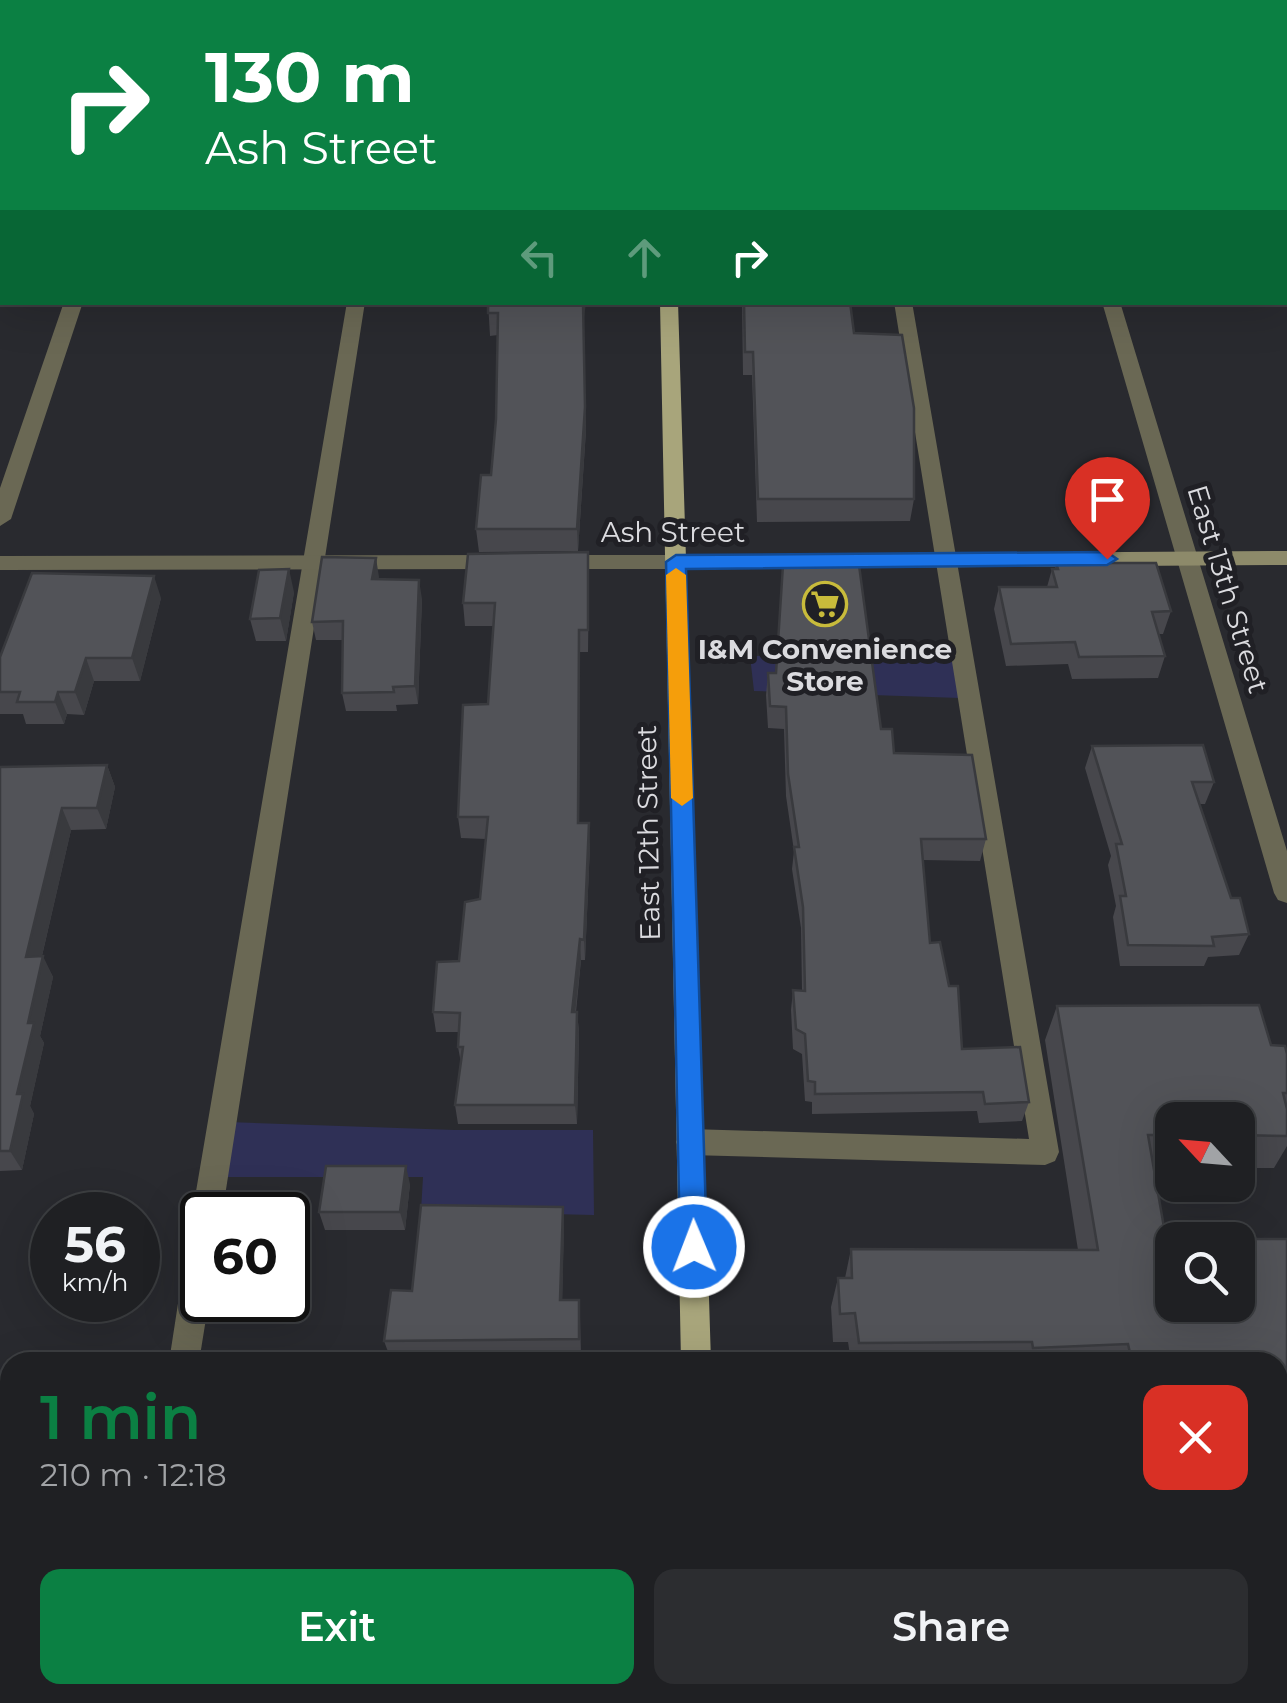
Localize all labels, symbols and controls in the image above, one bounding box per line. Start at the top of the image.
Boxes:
text: 130 m [205,34,415,120]
icon: right [40,40,170,170]
text: Ash Street [205,120,437,175]
icon: left [512,230,567,285]
icon: ahead [617,230,672,285]
icon: right [722,230,777,285]
pin [1065,457,1150,560]
icon: arrive [1080,472,1135,527]
street label: East 13th Street [1180,481,1276,697]
street label: Ash Street [601,515,745,549]
supermarket icon: I&M Convenience Store [802,581,848,627]
place label: I&M Convenience Store [698,632,952,698]
street label: East 12th Street [629,725,667,941]
north arrow [1155,1102,1255,1202]
map controls [1155,1102,1255,1322]
speed limit sign: 60 [180,1192,310,1322]
position arrow [642,1195,746,1299]
text: 56 [64,1214,126,1275]
button: search [1155,1222,1255,1322]
text: km/h [62,1267,128,1297]
text: 1 min [40,1381,201,1454]
button: close [1143,1385,1248,1490]
text: 210 m · 12:18 [40,1455,227,1494]
button: Exit [40,1569,634,1684]
button: Share [654,1569,1248,1684]

